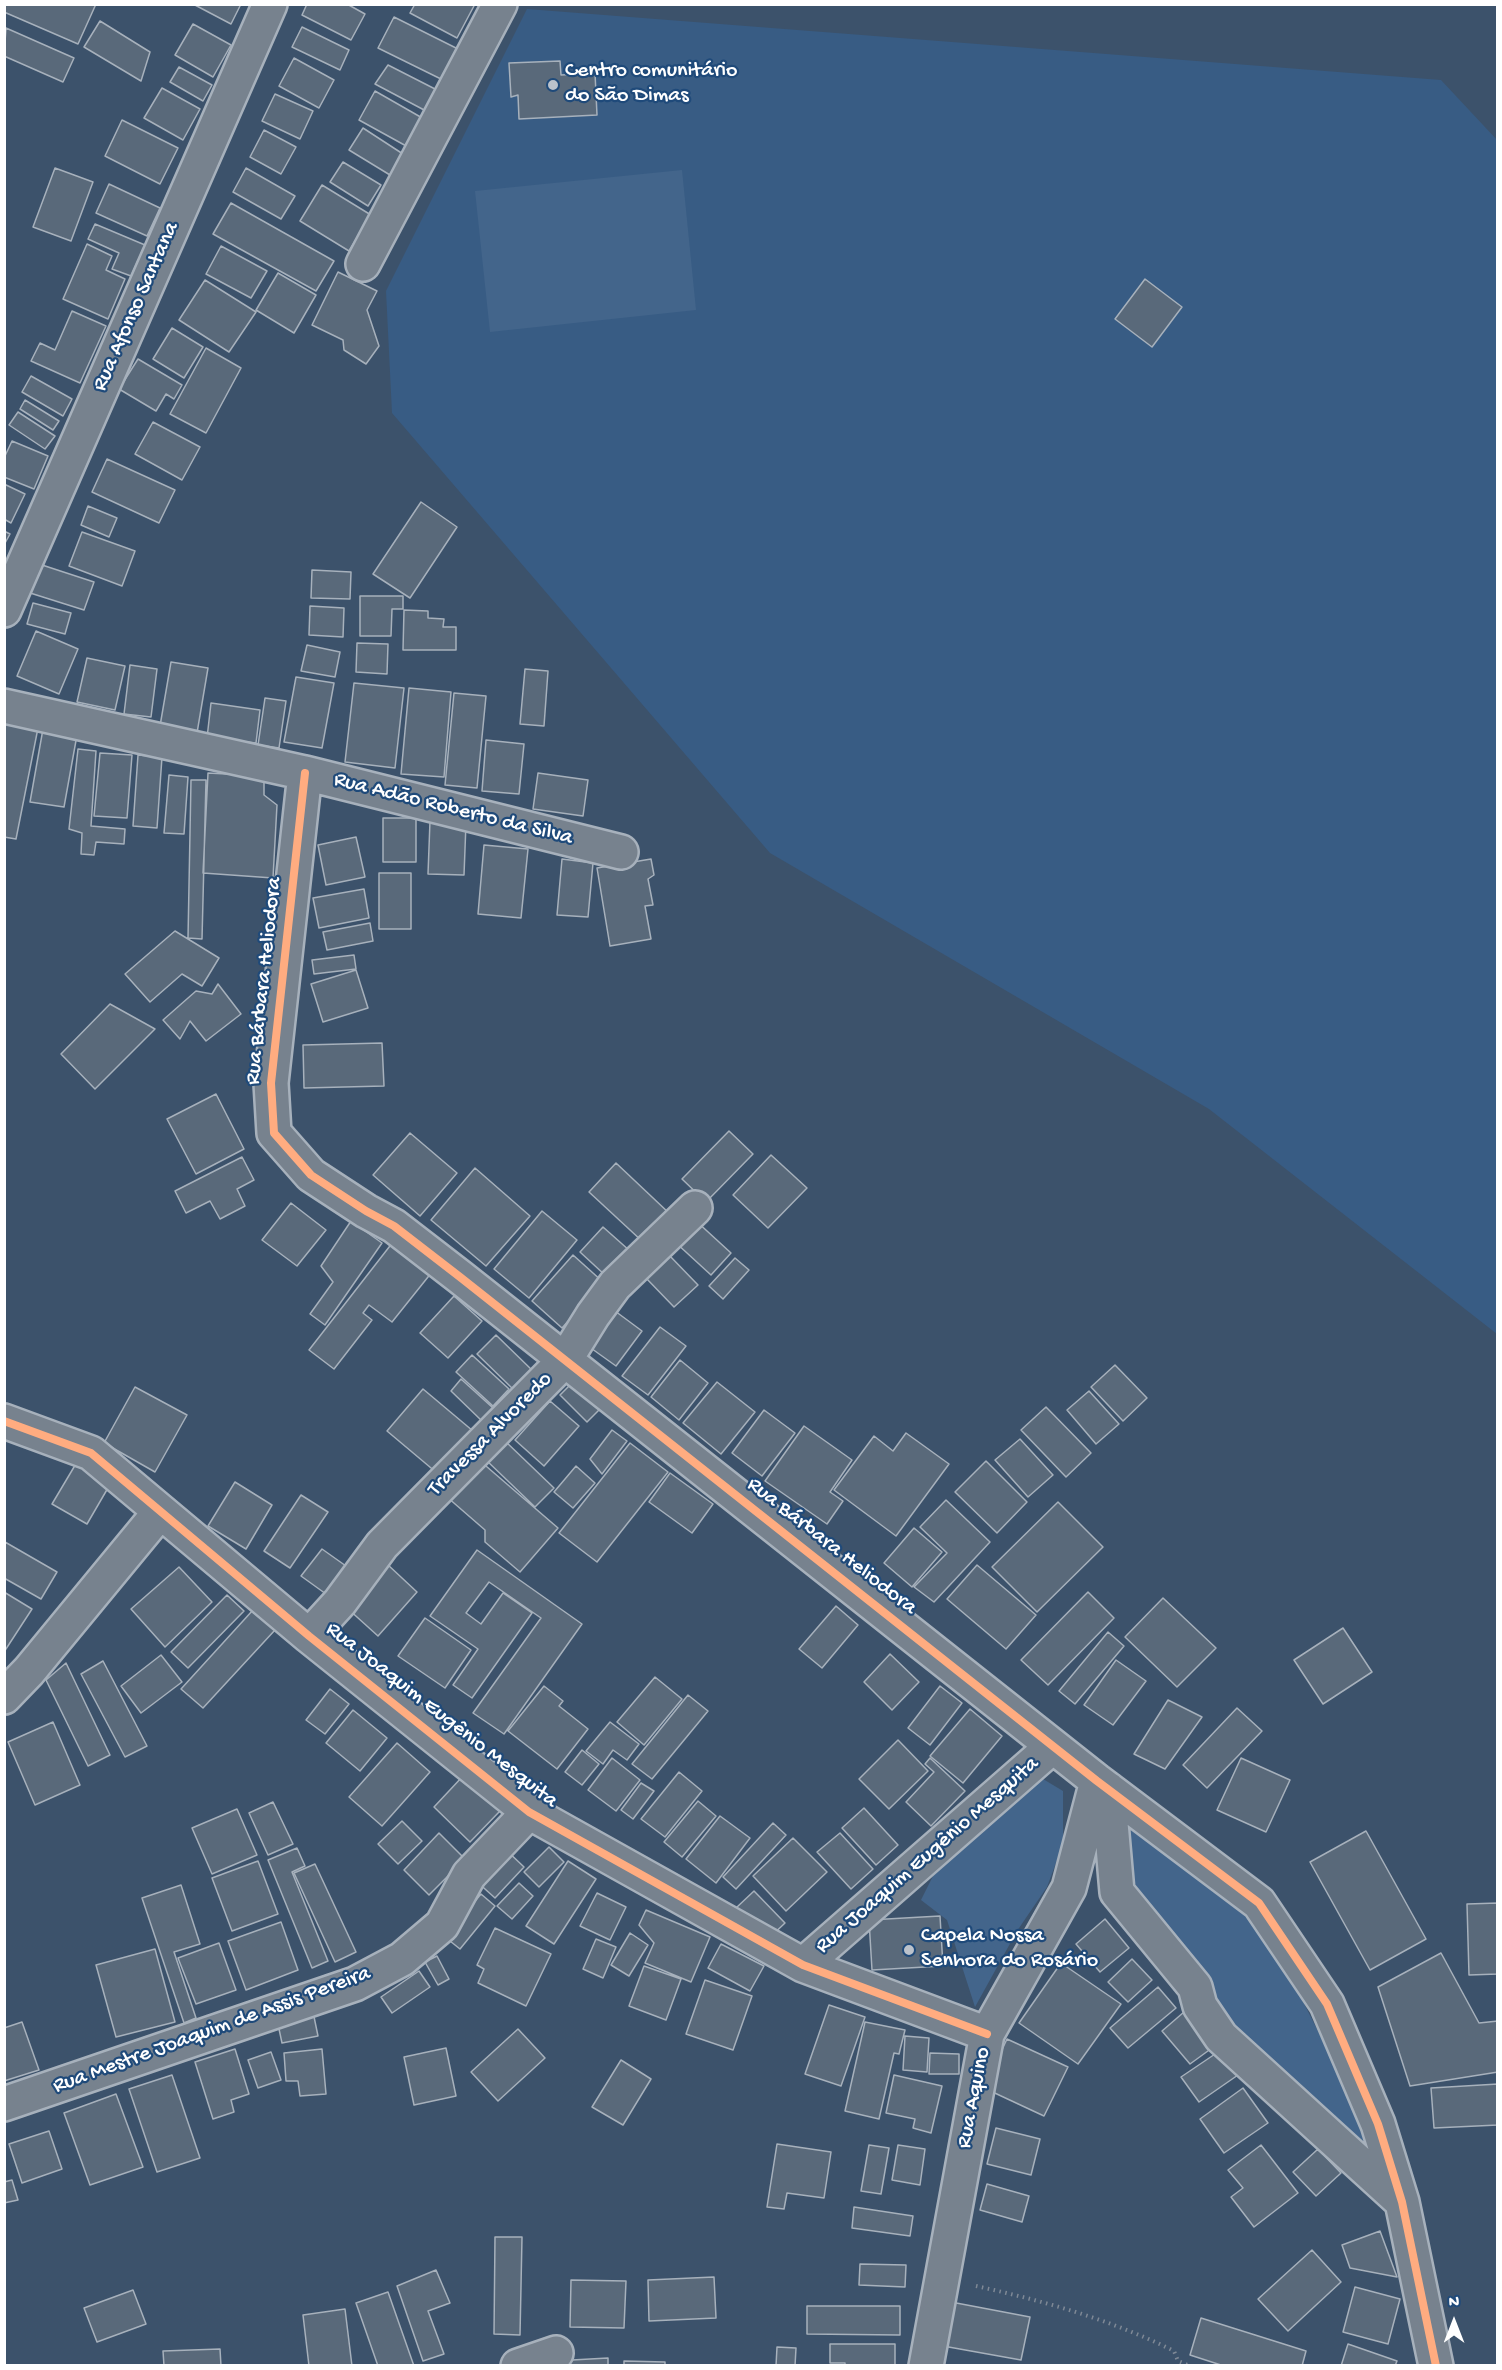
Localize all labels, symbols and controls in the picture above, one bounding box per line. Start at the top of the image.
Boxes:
place label: Centro comunitário do São Dimas [565,59,737,110]
marker: Centro comunitário do São Dimas [546,78,560,92]
street label: Rua Afonso Santana [88,218,186,396]
street label: Rua Adão Roberto da Silva [331,768,575,852]
street label: Rua Bárbara Heliodora [241,876,289,1086]
street label: Travessa Alvoredo [423,1367,559,1503]
street label: Rua Bárbara Heliodora [741,1472,921,1622]
street label: Rua Joaquim Eugênio Mesquita [320,1617,562,1815]
street label: Rua Joaquim Eugênio Mesquita [811,1752,1045,1960]
place label: Capela Nossa Senhora do Rosário [921,1924,1098,1976]
marker: Capela Nossa Senhora do Rosário [902,1943,916,1957]
street label: Rua Mestre Joaquim de Assis Pereira [50,1961,374,2101]
street label: Rua Aquino [952,2045,998,2151]
north arrow [1424,2292,1484,2352]
text: N [1449,2294,1459,2313]

